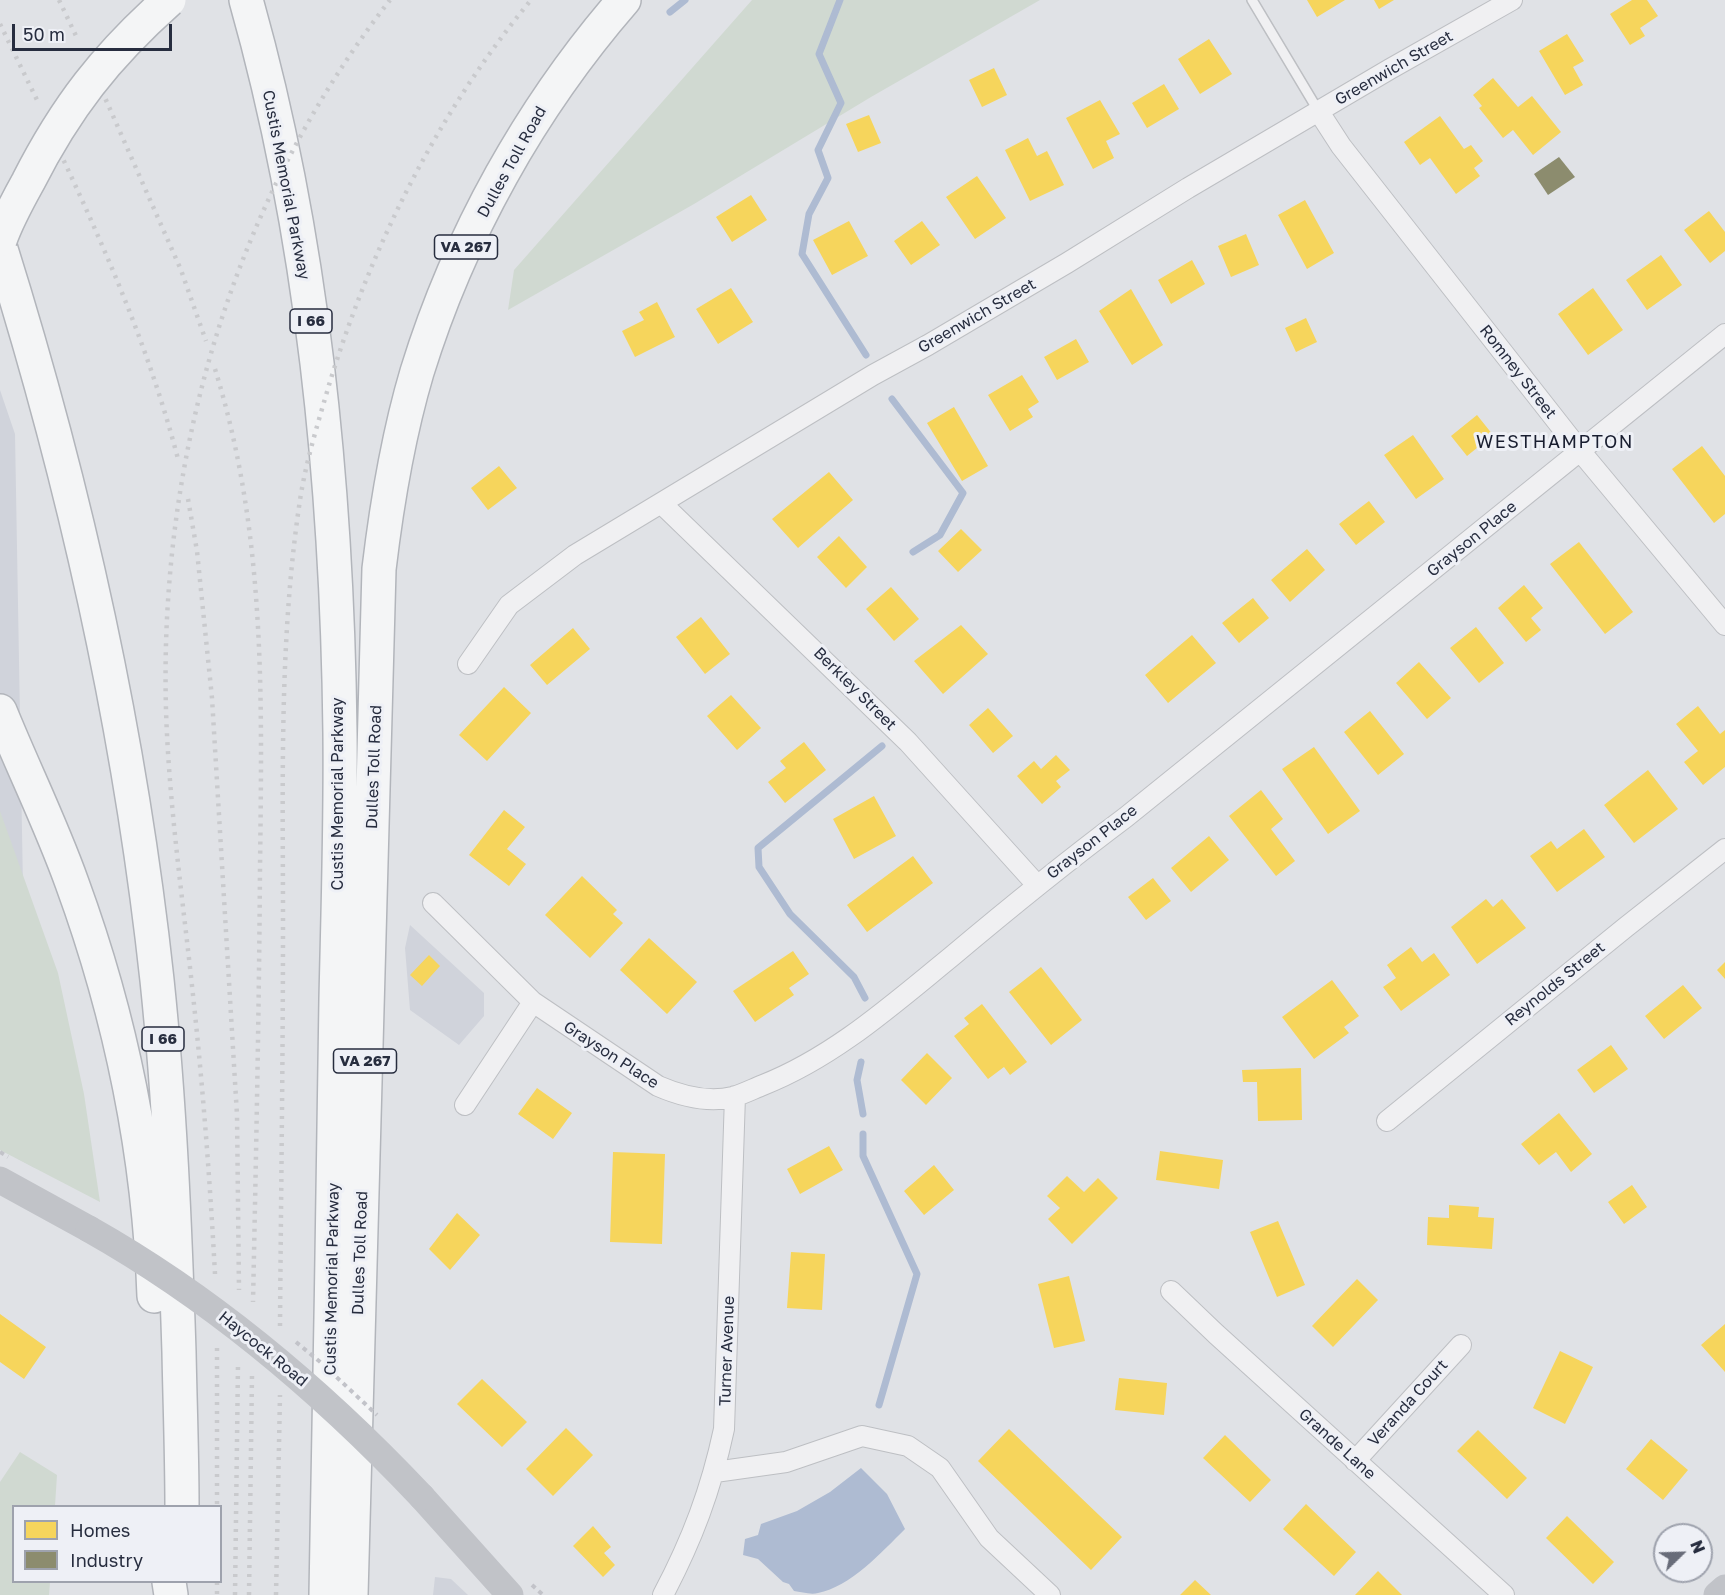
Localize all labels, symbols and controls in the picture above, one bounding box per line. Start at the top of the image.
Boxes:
scale bar [15,12,176,50]
text: 50 m [23,23,65,45]
street label: Greenwich Street [1332,26,1456,110]
street label: Custis Memorial Parkway [258,89,314,281]
street label: Dulles Toll Road [473,103,551,221]
road number: VA 267 [434,235,498,259]
street label: Greenwich Street [915,274,1039,358]
road number: I 66 [290,309,332,333]
street label: Romney Street [1475,321,1561,423]
district label: WESTHAMPTON [1476,431,1634,453]
street label: Grayson Place [1423,497,1521,581]
street label: Berkley Street [809,643,901,735]
street label: Custis Memorial Parkway [328,698,348,890]
street label: Dulles Toll Road [362,705,386,829]
street label: Grayson Place [1043,801,1141,883]
street label: Reynolds Street [1501,938,1609,1030]
street label: Grayson Place [560,1017,662,1093]
road number: I 66 [142,1027,184,1051]
road number: VA 267 [334,1049,397,1073]
street label: Custis Memorial Parkway [321,1182,343,1376]
street label: Dulles Toll Road [348,1191,372,1315]
street label: Turner Avenue [715,1296,739,1406]
street label: Haycock Road [215,1307,311,1391]
street label: Veranda Court [1364,1356,1452,1450]
street label: Grande Lane [1295,1404,1379,1484]
legend [12,1505,222,1583]
text: Homes [70,1519,130,1541]
north arrow [1653,1523,1713,1583]
text: N [1686,1537,1709,1556]
text: Industry [70,1549,143,1571]

